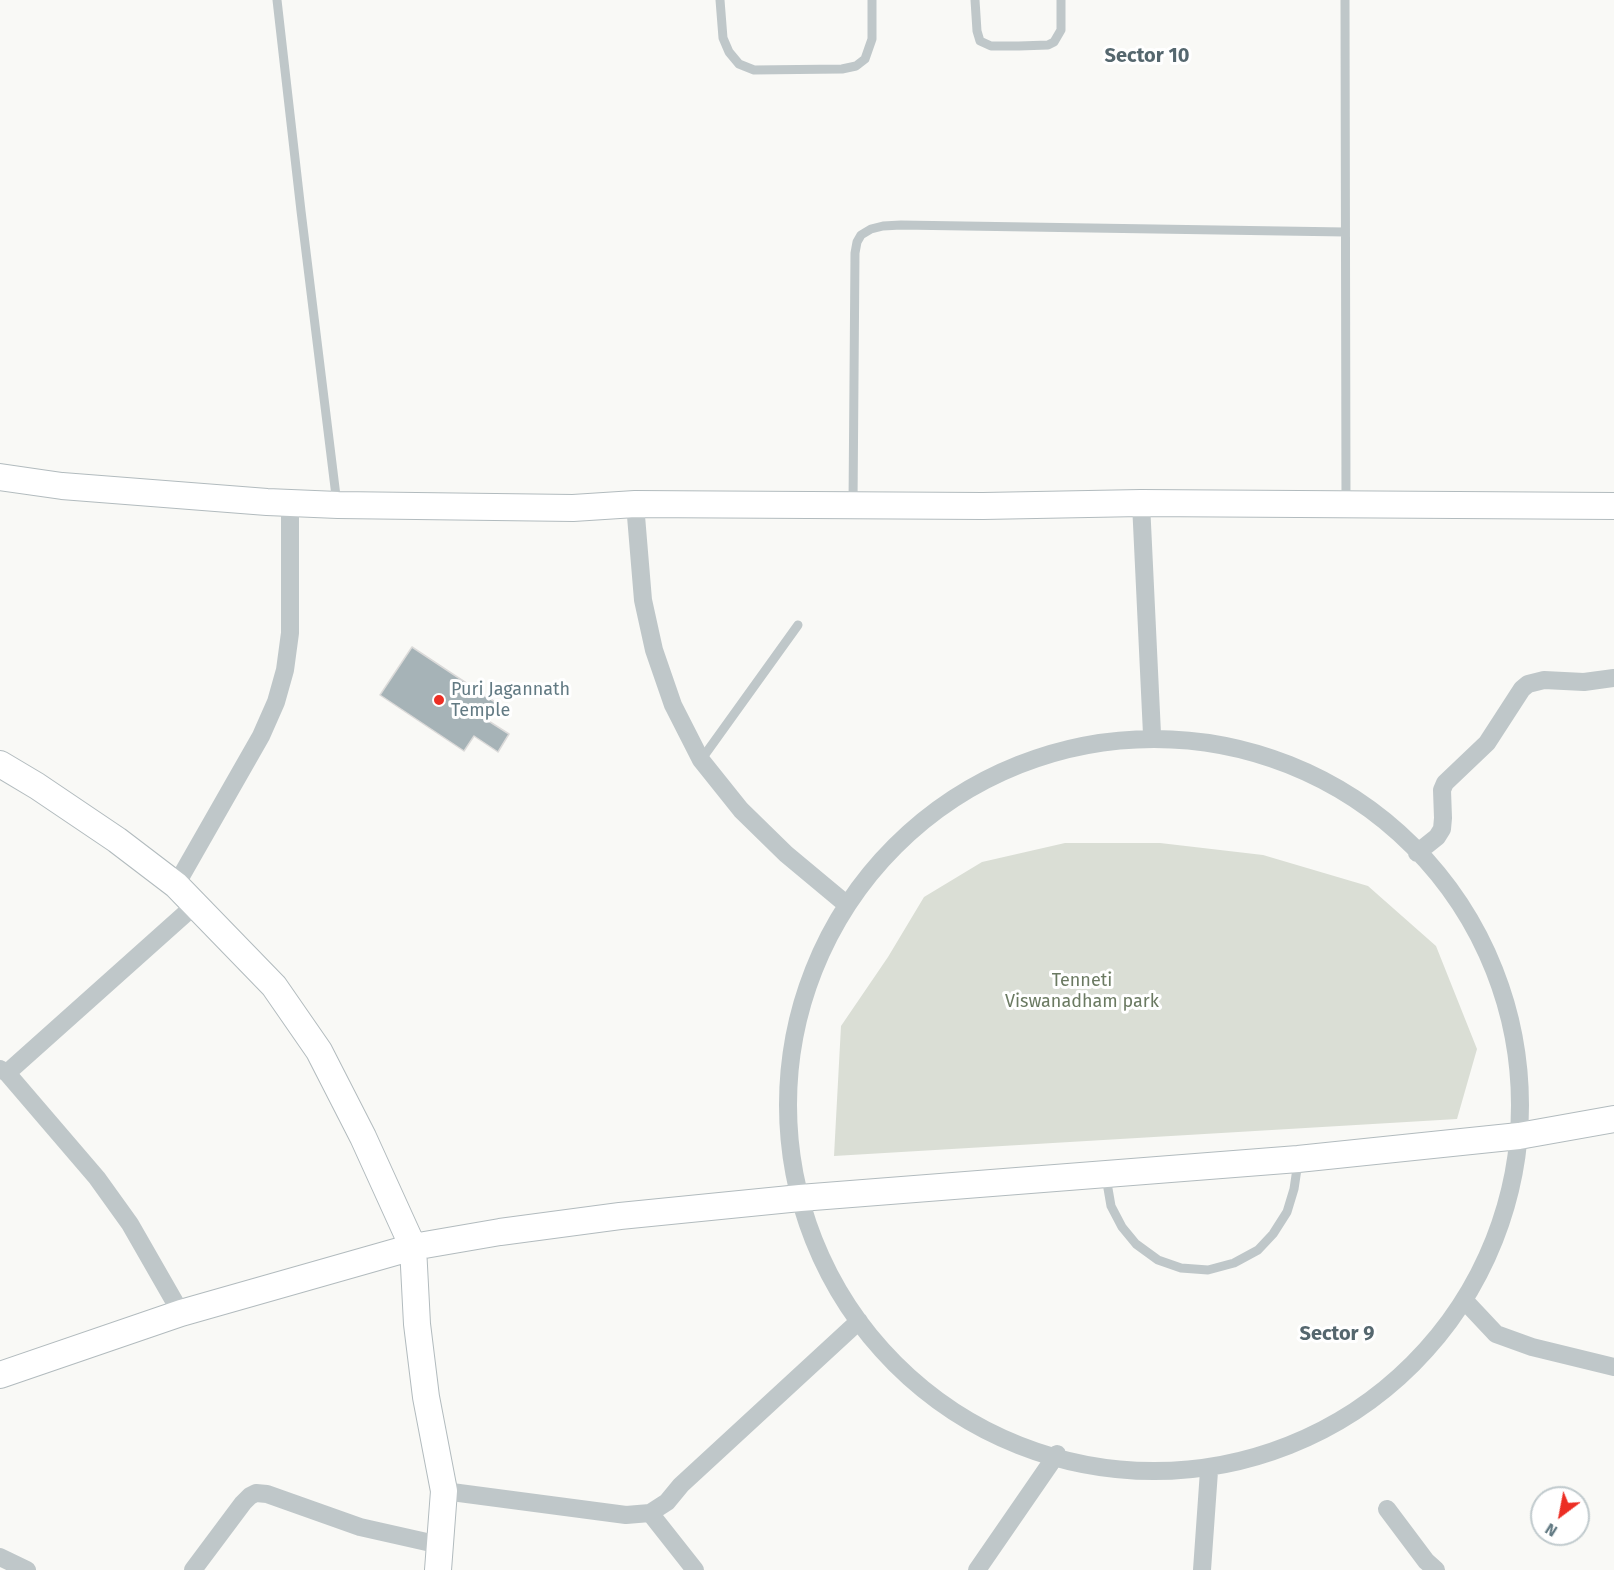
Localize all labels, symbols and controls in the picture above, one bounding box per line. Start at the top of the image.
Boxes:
district label: Sector 10 [1105,44,1189,68]
place label: Puri Jagannath Temple [451,679,570,722]
marker: Puri Jagannath Temple [432,693,446,707]
park label: Tenneti Viswanadham park [1005,970,1159,1012]
district label: Sector 9 [1299,1322,1375,1346]
north arrow [1530,1486,1590,1546]
text: N [1542,1519,1561,1541]

